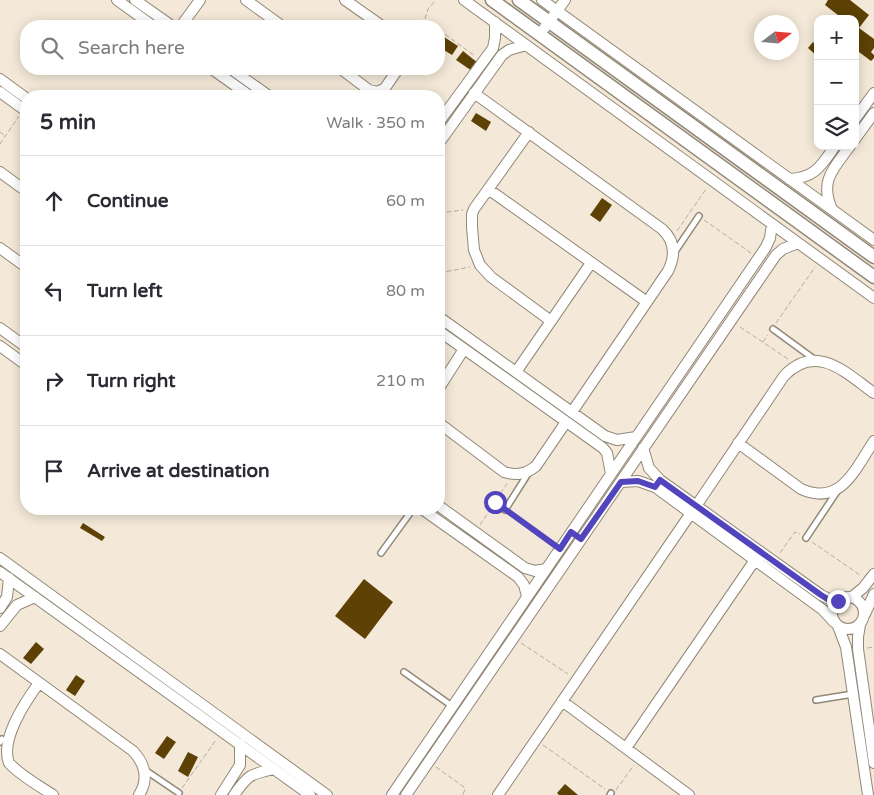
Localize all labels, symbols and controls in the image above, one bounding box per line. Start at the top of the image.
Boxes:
north arrow [754,15,799,60]
map controls [814,15,859,150]
button: + [814,15,859,60]
search box [20,20,445,75]
icon: search [38,34,66,62]
text: Search here [78,37,185,59]
button: − [814,60,859,105]
button: layers [814,105,859,150]
text: 5 min [40,110,96,135]
text: Walk · 350 m [326,113,425,133]
icon: ahead [40,187,68,215]
text: Continue [87,190,169,212]
text: 60 m [386,191,425,211]
icon: left [40,277,68,305]
text: Turn left [87,280,163,302]
text: 80 m [386,281,425,301]
icon: right [40,367,68,395]
text: Turn right [87,370,175,392]
text: 210 m [376,371,425,391]
icon: arrive [40,457,68,485]
text: Arrive at destination [87,460,270,482]
route start [484,491,507,514]
route end [827,590,850,613]

